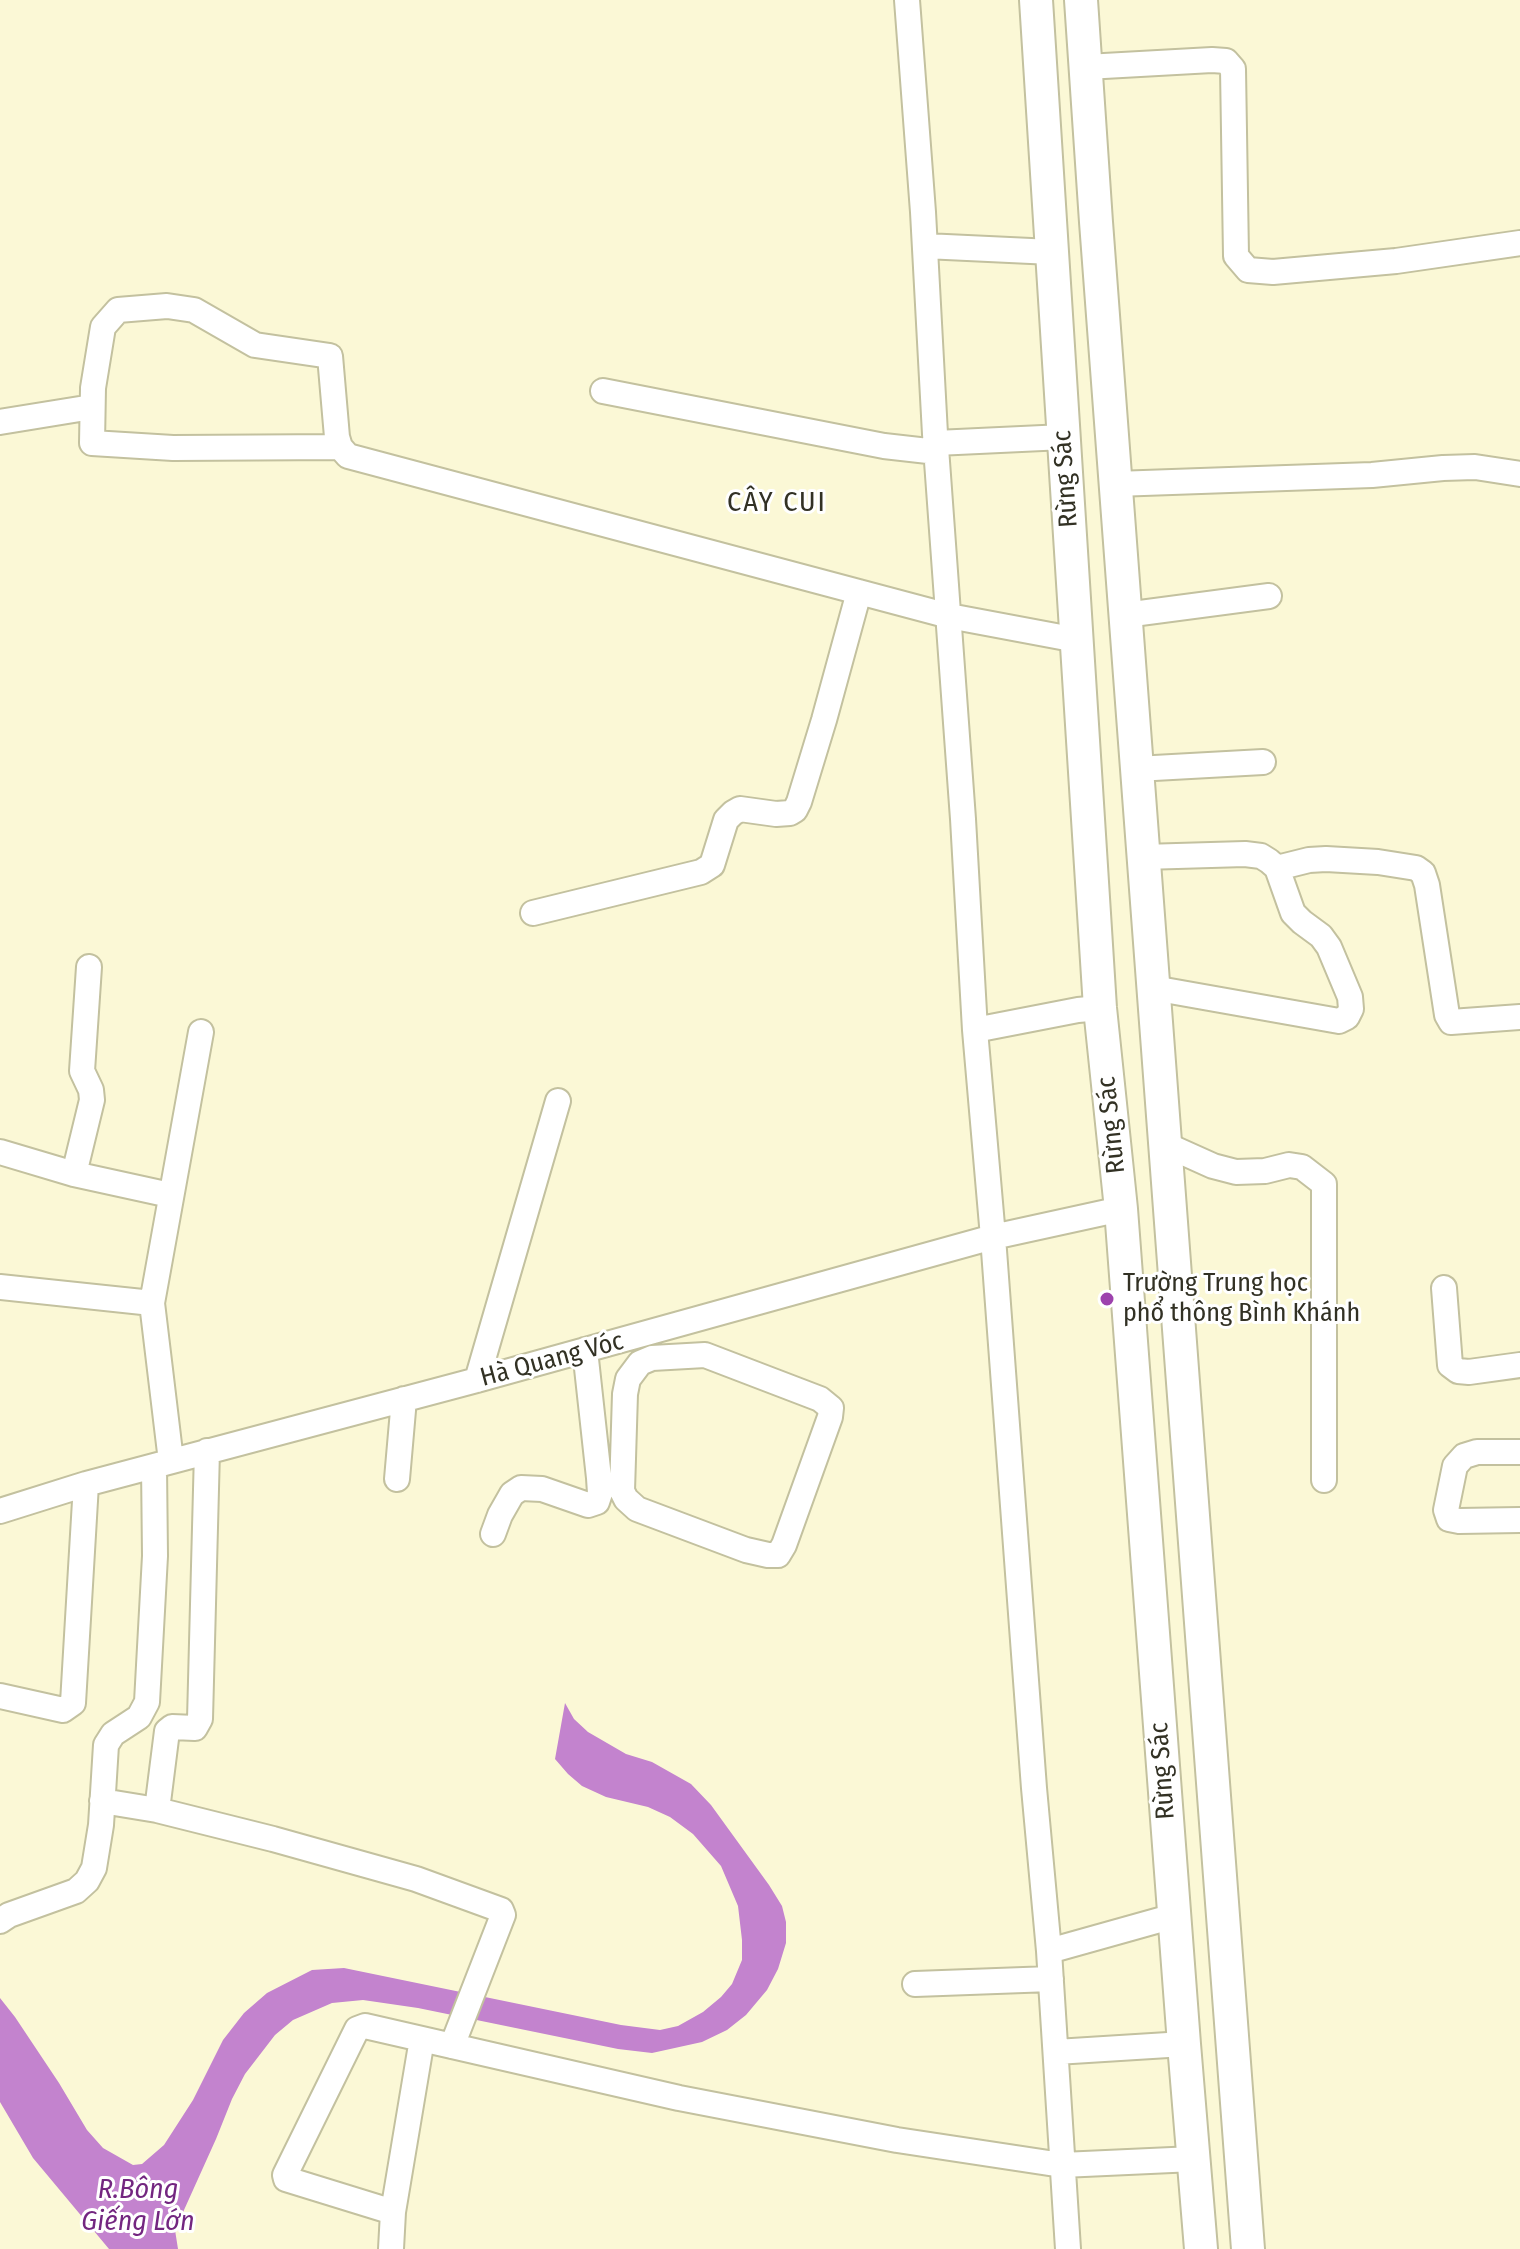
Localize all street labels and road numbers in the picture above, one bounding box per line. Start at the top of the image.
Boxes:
street label: Rừng Sác [1047,429,1085,529]
street label: Rừng Sác [1091,1075,1133,1175]
street label: Hà Quang Vóc [477,1326,627,1394]
street label: Rừng Sác [1144,1721,1182,1821]

